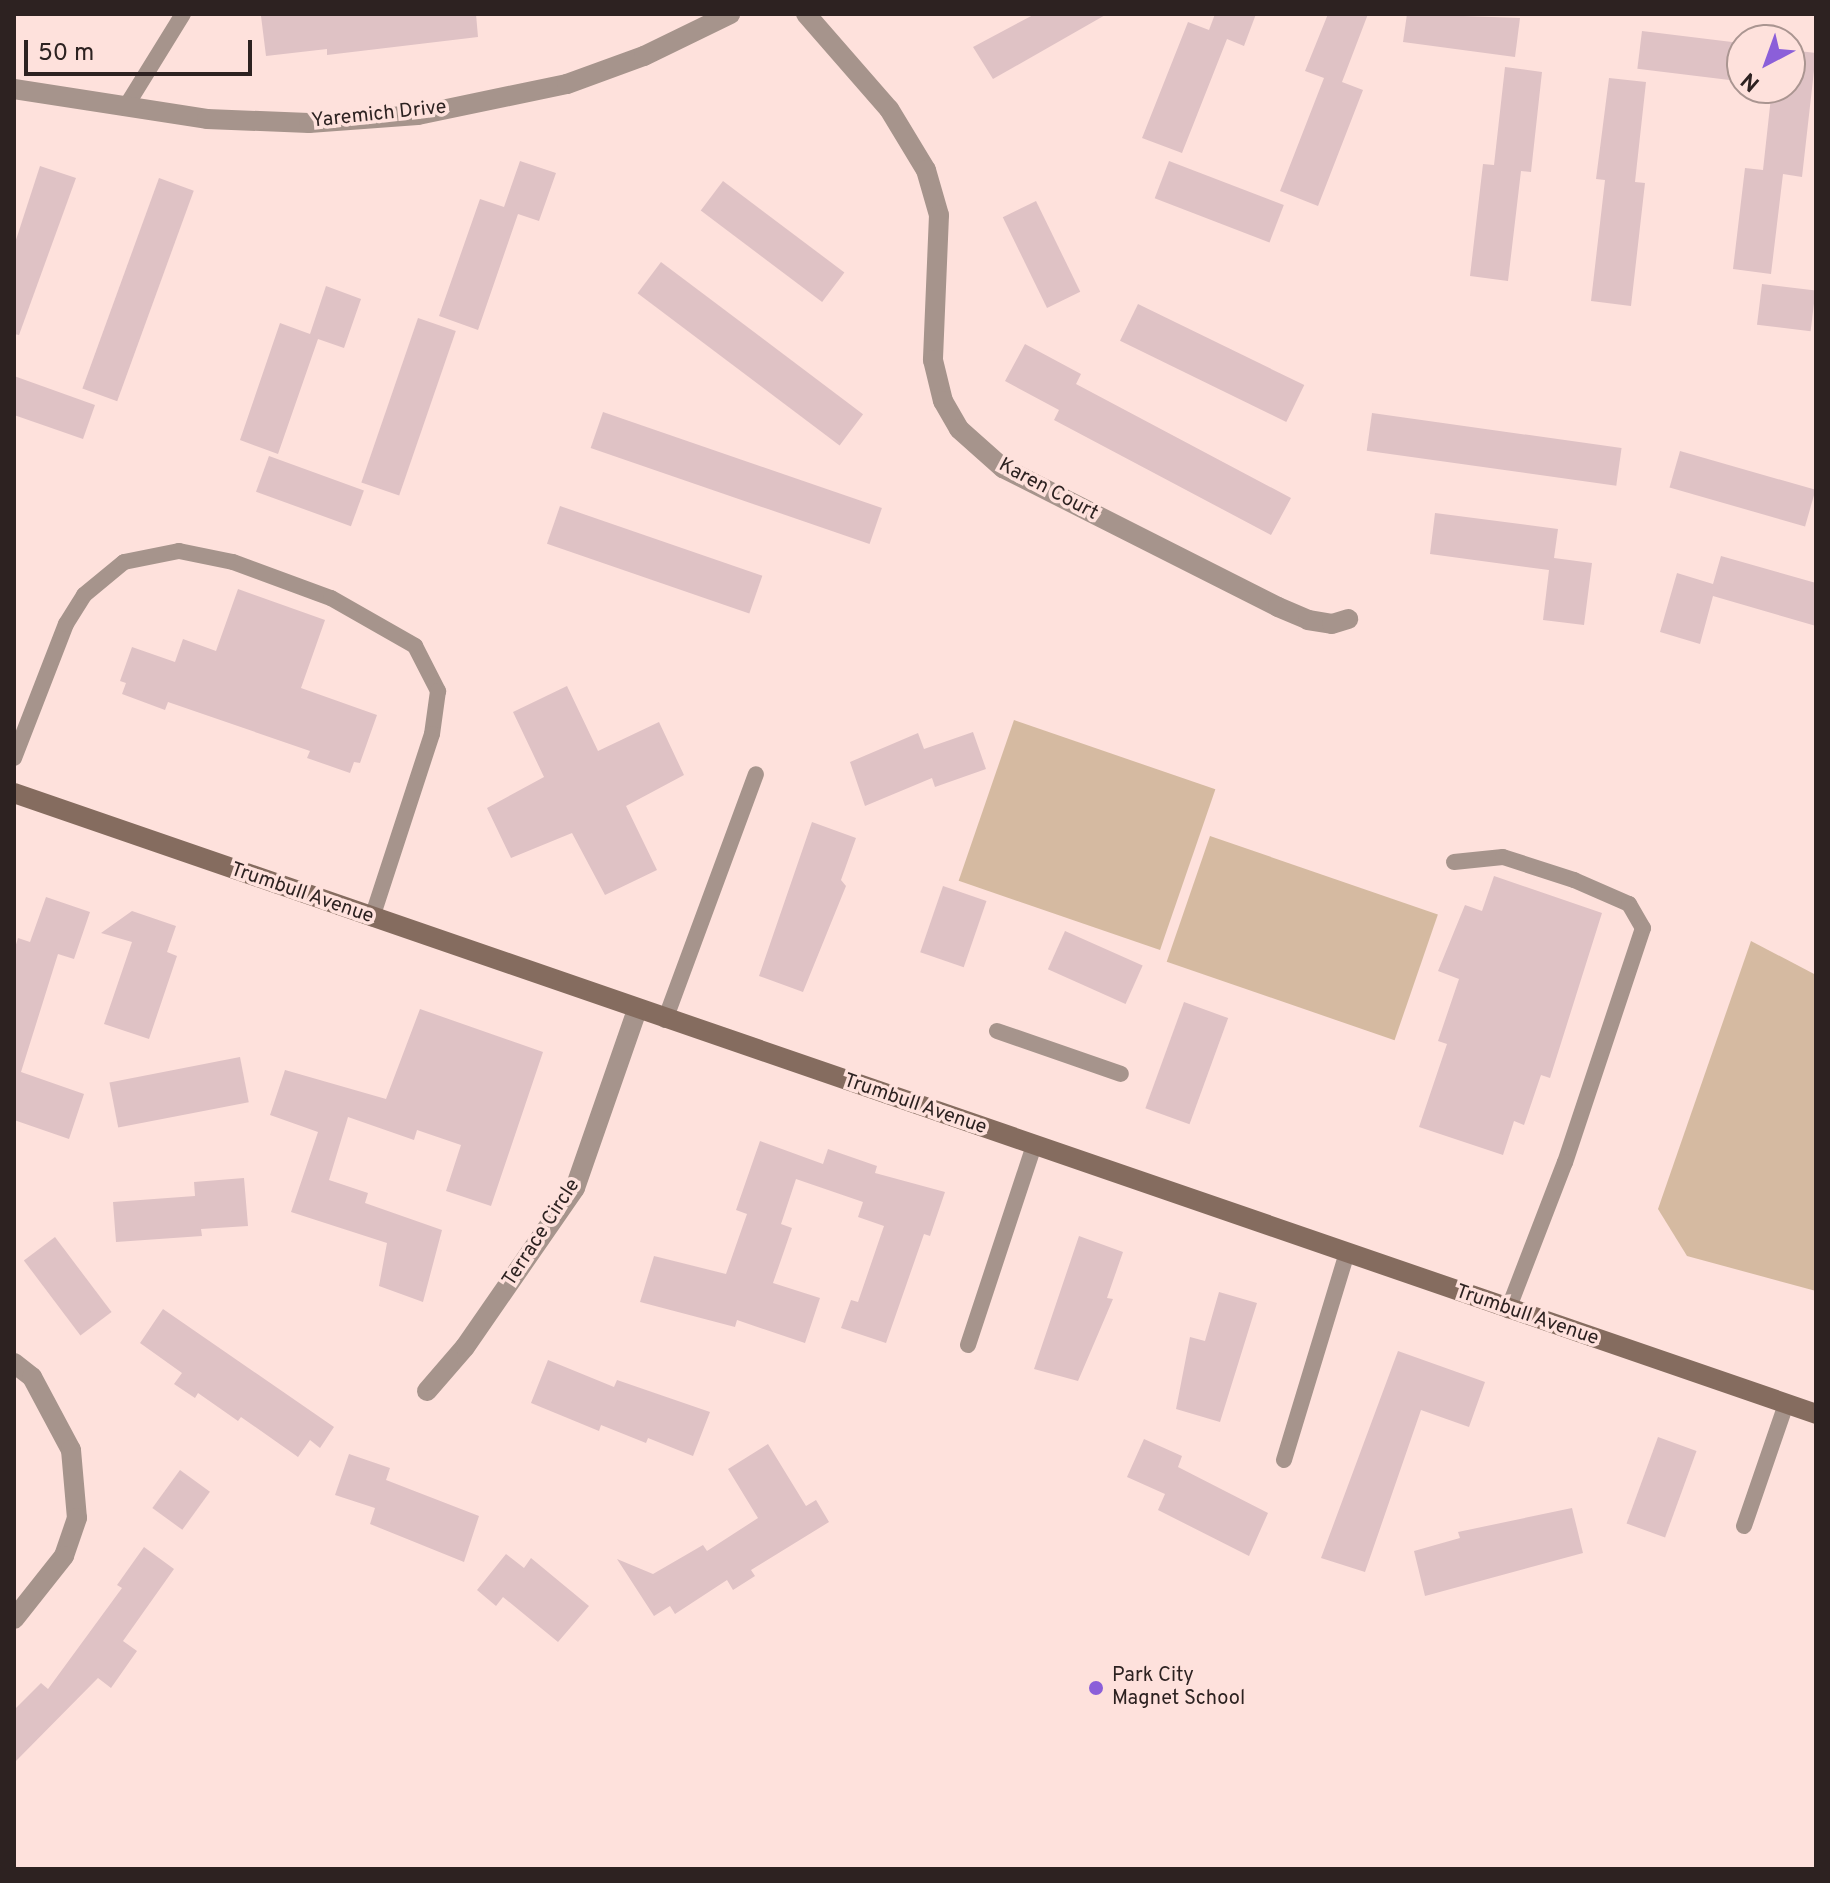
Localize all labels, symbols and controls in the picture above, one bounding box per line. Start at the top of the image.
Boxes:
scale bar [28,24,256,74]
north arrow [1726,24,1806,104]
text: 50 m [38,39,94,69]
text: N [1736,66,1766,96]
street label: Yaremich Drive [310,96,448,134]
street label: Karen Court [994,454,1102,526]
street label: Trumbull Avenue [227,858,377,930]
street label: Trumbull Avenue [840,1069,990,1141]
street label: Terrace Circle [498,1175,586,1291]
street label: Trumbull Avenue [1452,1280,1602,1352]
place label: Park City Magnet School [1112,1664,1245,1711]
marker: Park City Magnet School [1087,1679,1105,1697]

